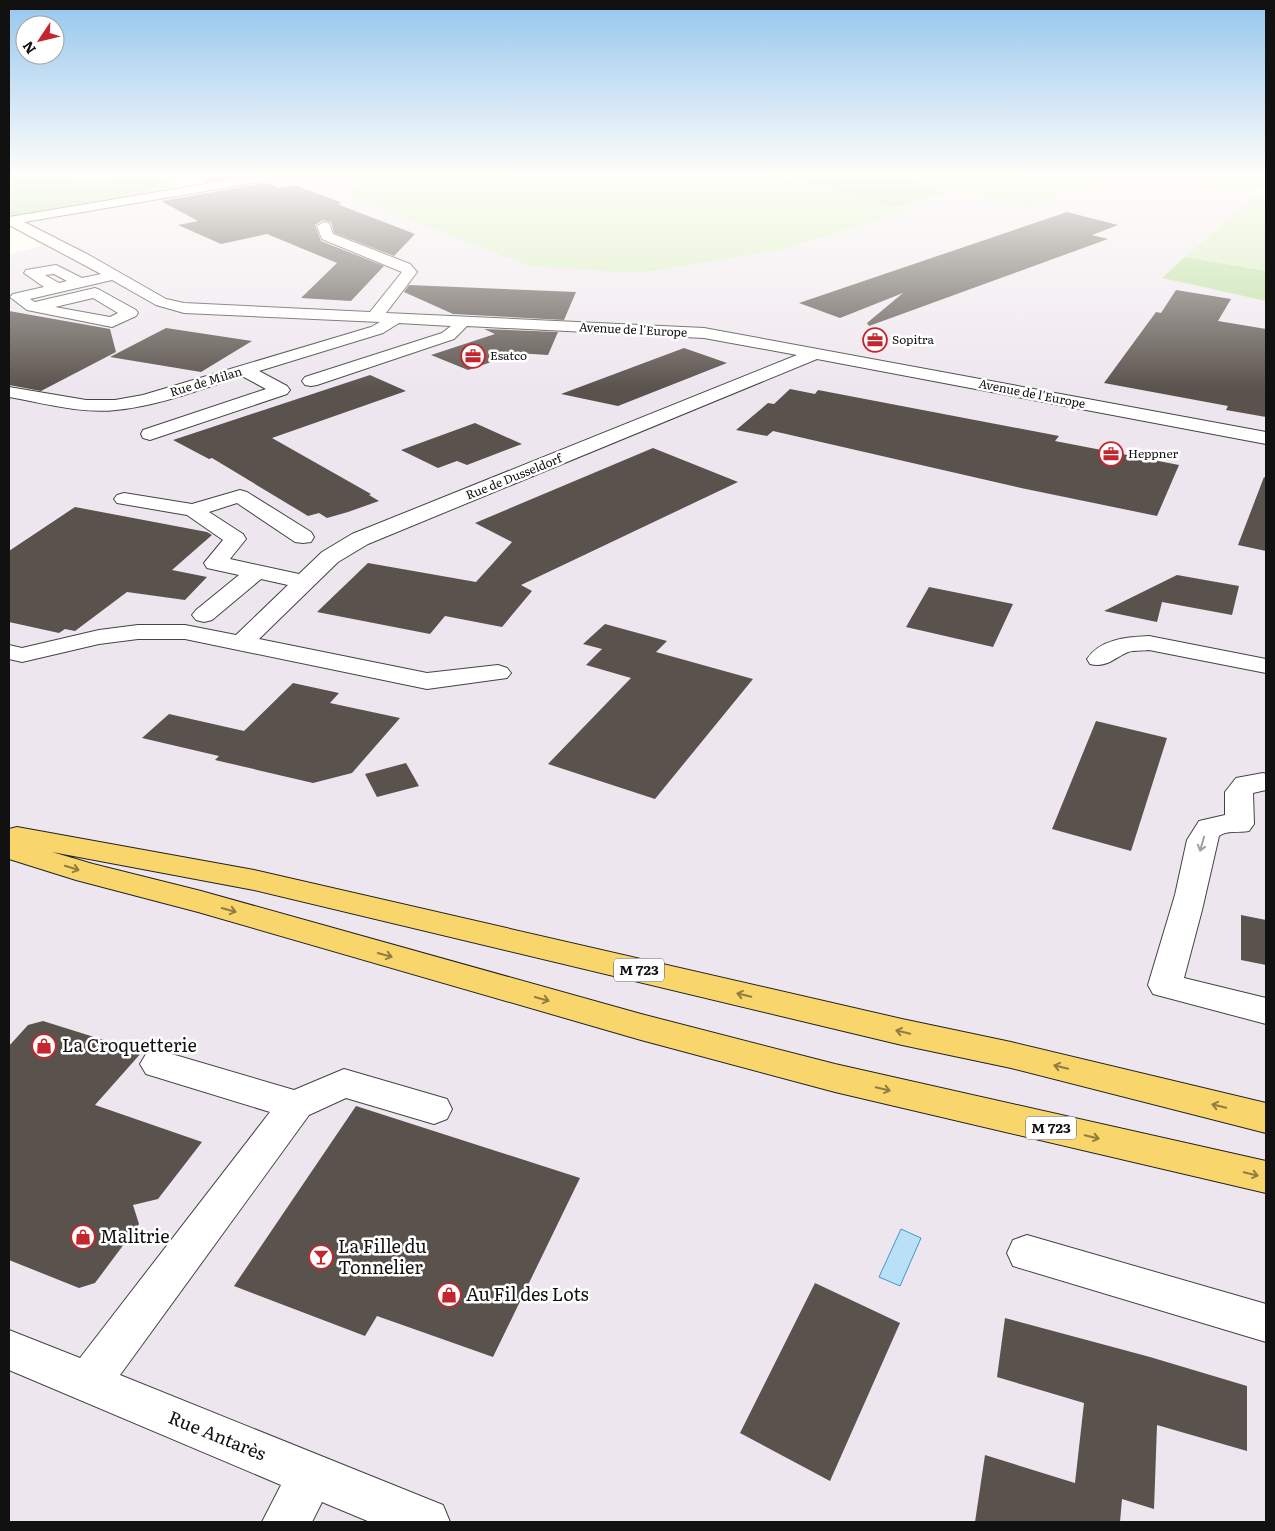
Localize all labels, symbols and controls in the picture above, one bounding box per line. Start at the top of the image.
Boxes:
north arrow [15,15,65,65]
text: N [17,37,40,59]
street label: Avenue de l'Europe [578,317,688,341]
office icon: Sopitra [862,327,888,353]
place label: Sopitra [892,330,934,348]
office icon: Esatco [460,343,486,369]
place label: Esatco [490,346,527,364]
street label: Rue de Milan [167,362,244,401]
street label: Avenue de l'Europe [977,374,1087,412]
office icon: Heppner [1098,441,1124,467]
place label: Heppner [1128,444,1179,462]
street label: Rue de Dusseldorf [463,448,566,504]
one-way arrow [1196,835,1206,851]
one-way arrow [64,864,80,874]
one-way arrow [221,906,237,916]
one-way arrow [377,950,393,960]
road number: M 723 [614,958,664,982]
one-way arrow [737,990,753,999]
one-way arrow [533,995,549,1004]
one-way arrow [895,1026,911,1036]
place label: La Croquetterie [62,1031,197,1058]
shop icon: La Croquetterie [31,1033,57,1059]
one-way arrow [1054,1062,1070,1071]
one-way arrow [874,1085,890,1094]
one-way arrow [1211,1101,1227,1110]
road number: M 723 [1026,1116,1076,1140]
one-way arrow [1084,1133,1100,1142]
one-way arrow [1242,1170,1258,1179]
place label: Malitrie [100,1222,170,1249]
shop icon: Malitrie [70,1224,96,1250]
place label: La Fille du Tonnelier [338,1232,427,1280]
bar icon: La Fille du Tonnelier [308,1244,334,1270]
place label: Au Fil des Lots [466,1280,589,1307]
shop icon: Au Fil des Lots [436,1282,462,1308]
street label: Rue Antarès [165,1403,270,1466]

